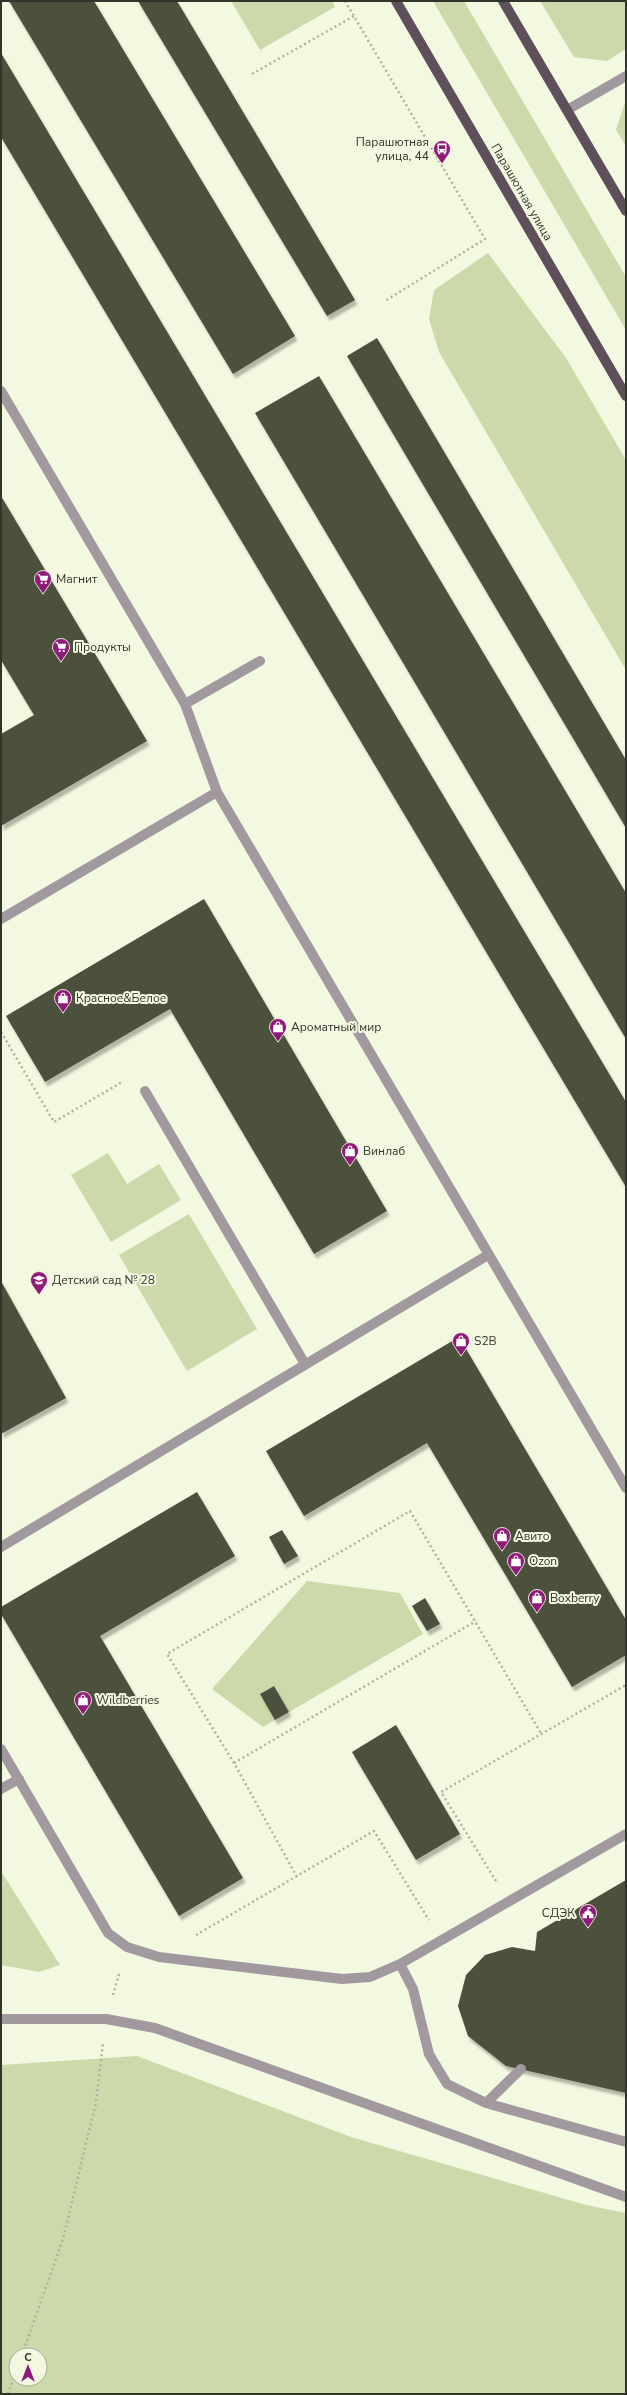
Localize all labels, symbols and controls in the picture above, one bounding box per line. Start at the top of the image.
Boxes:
place label: Парашютная улица, 44 [356,134,429,164]
bus stop icon: Парашютная улица, 44 [432,139,452,164]
street label: Парашютная улица [488,140,556,244]
supermarket icon: Магнит [33,569,53,594]
place label: Магнит [56,571,98,587]
supermarket icon: Продукты [51,637,71,662]
place label: Продукты [74,639,131,655]
shop icon: Красное&Белое [53,988,73,1013]
place label: Красное&Белое [76,990,166,1006]
shop icon: Ароматный мир [268,1017,288,1042]
place label: Ароматный мир [291,1019,381,1035]
shop icon: Винлаб [340,1141,360,1166]
place label: Винлаб [363,1143,406,1159]
school or university icon: Детский сад № 28 [29,1270,49,1295]
place label: Детский сад № 28 [52,1272,155,1288]
shop icon: S2B [451,1331,471,1356]
place label: S2B [474,1333,497,1349]
shop icon: Авито [492,1526,512,1551]
place label: Авито [515,1528,550,1544]
shop icon: Ozon [506,1551,526,1576]
place label: Ozon [529,1553,557,1569]
shop icon: Boxberry [527,1588,547,1613]
place label: Boxberry [550,1590,600,1606]
shop icon: Wildberries [73,1690,93,1715]
place label: Wildberries [96,1692,160,1708]
public building icon: СДЭК [578,1903,598,1928]
place label: СДЭК [542,1905,575,1921]
north arrow [8,2347,48,2387]
text: С [24,2350,32,2365]

